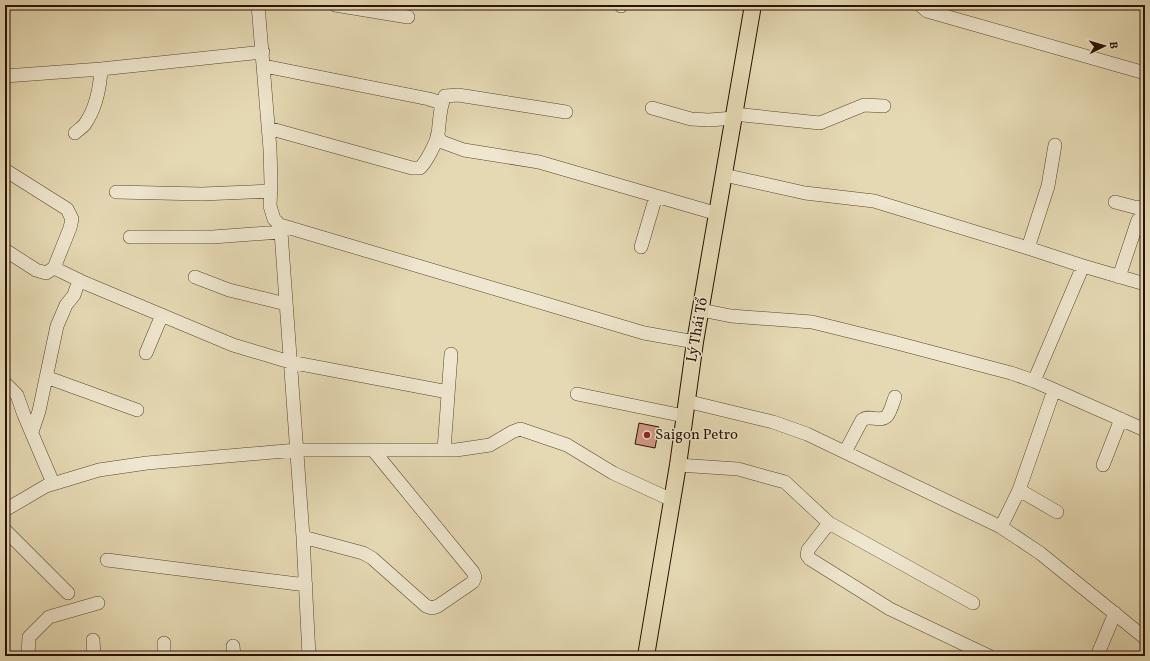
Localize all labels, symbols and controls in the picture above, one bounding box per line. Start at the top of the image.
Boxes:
north arrow [1084,26,1124,66]
text: B [1105,41,1120,50]
street label: Lý Thái Tổ [682,296,714,364]
place label: Saigon Petro [655,425,738,446]
marker: Saigon Petro [642,430,652,440]

